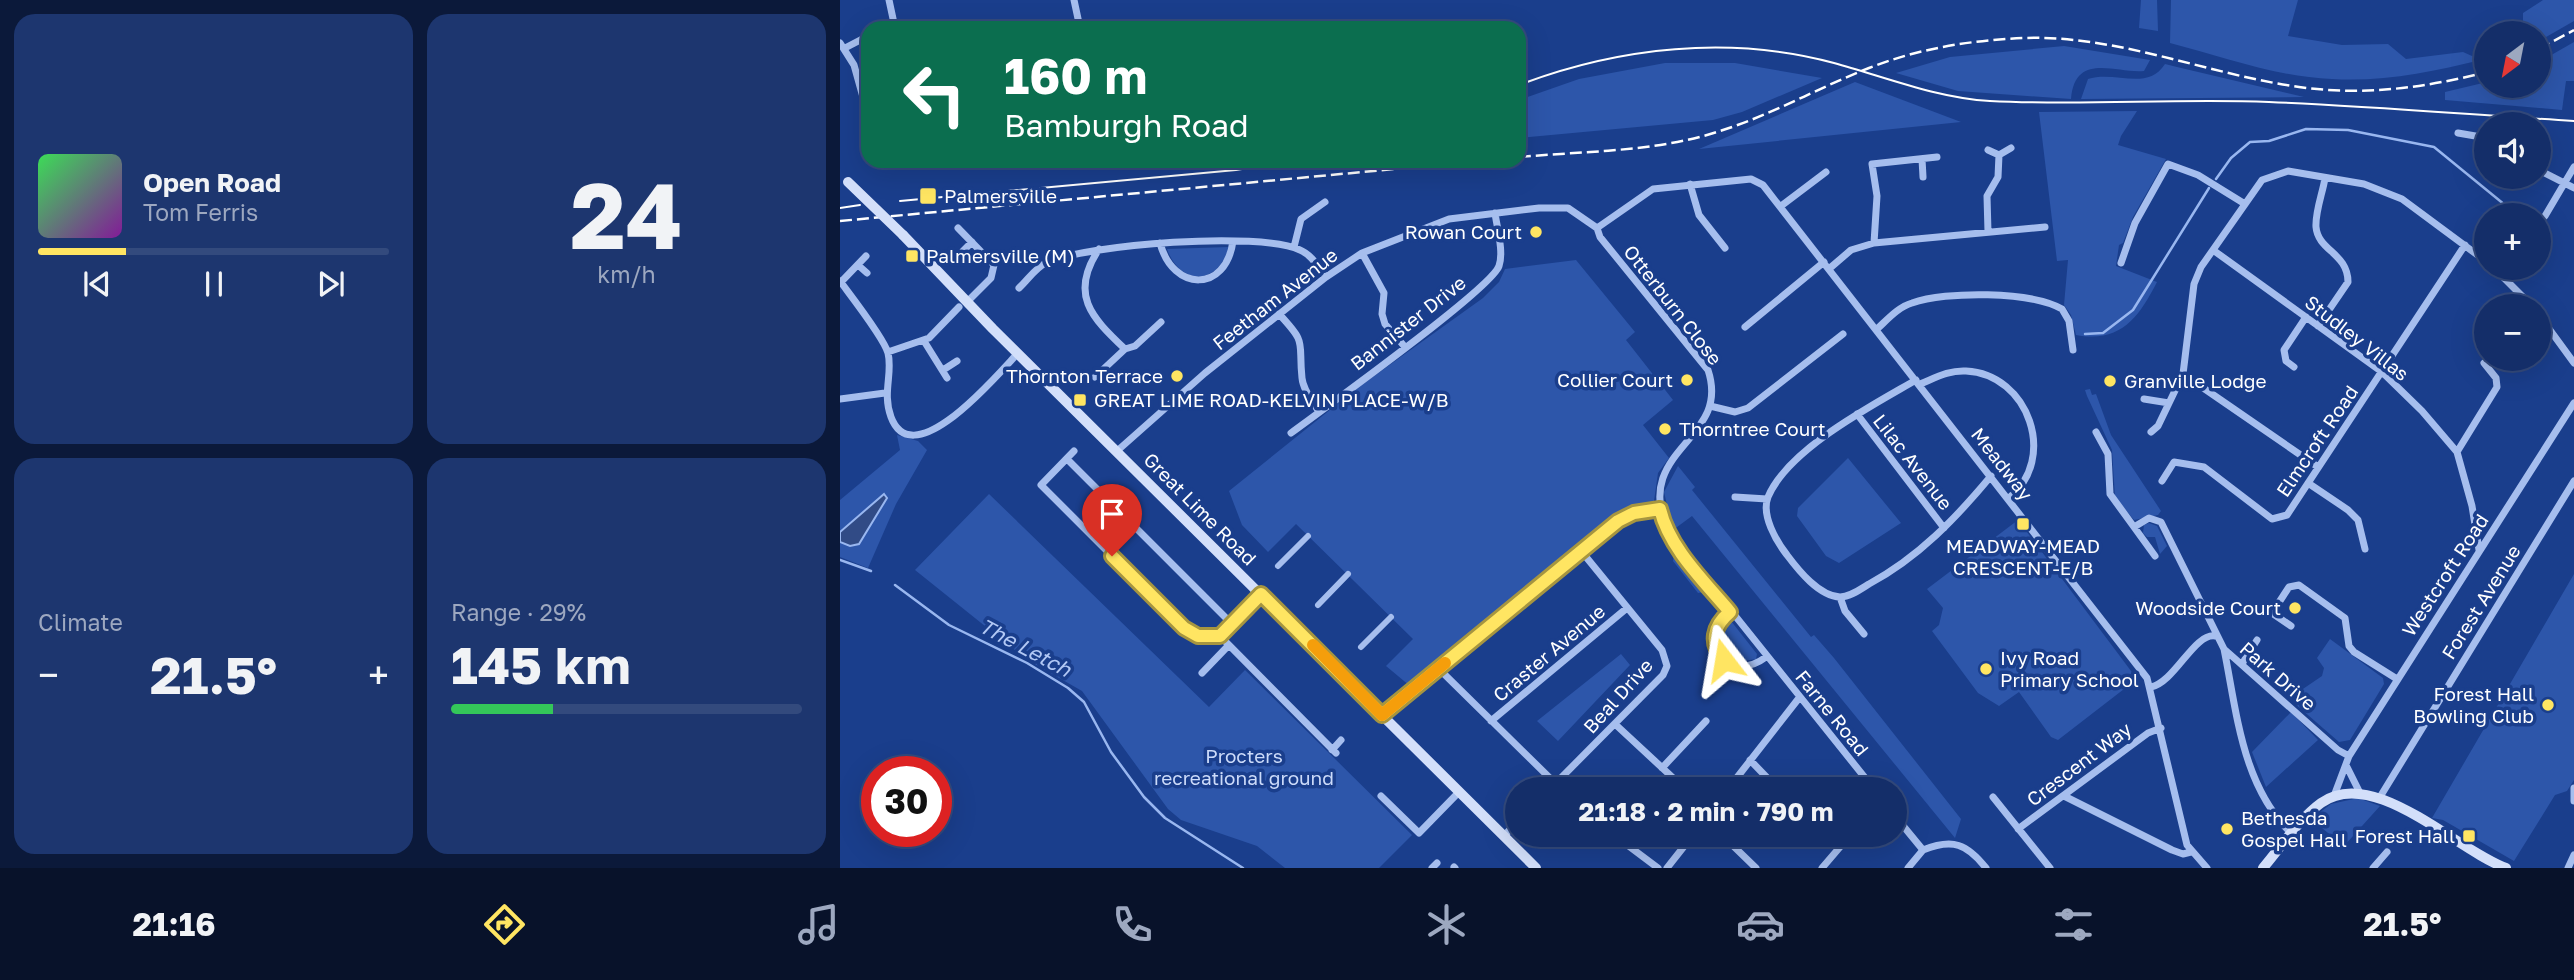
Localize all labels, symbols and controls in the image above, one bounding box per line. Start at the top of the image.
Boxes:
north arrow [2474,21,2552,98]
map controls [2474,21,2551,371]
text: 160 m [1004,46,1147,105]
icon: left [889,49,980,140]
text: Bamburgh Road [1004,106,1249,144]
button: sound [2474,112,2551,189]
text: 24 [570,160,683,269]
text: Open Road [143,167,281,198]
place label: Palmersville [944,184,1057,207]
marker: Palmersville [918,186,938,206]
text: Tom Ferris [143,198,258,226]
button: + [2474,203,2551,280]
place label: Rowan Court [1405,220,1522,243]
marker: Rowan Court [1528,224,1544,240]
street label: Otterburn Close [1619,240,1727,369]
street label: Feetham Avenue [1208,243,1342,354]
place label: Palmersville (M) [926,244,1075,267]
marker: Palmersville (M) [904,248,920,264]
text: km/h [597,260,656,288]
icon: previous [78,265,116,303]
icon: pause [195,265,233,303]
icon: next [312,265,350,303]
street label: Bannister Drive [1346,270,1470,375]
street label: Studley Villas [2301,290,2414,385]
button: − [2474,294,2551,371]
place label: Thornton Terrace [1006,364,1163,387]
marker: Thornton Terrace [1169,368,1185,384]
place label: Collier Court [1557,368,1673,391]
place label: Granville Lodge [2124,369,2267,392]
marker: Collier Court [1679,372,1695,388]
marker: Granville Lodge [2102,373,2118,389]
street label: Elmcroft Road [2271,381,2362,501]
place label: GREAT LIME ROAD-KELVIN PLACE-W/B [1094,388,1449,411]
marker: GREAT LIME ROAD-KELVIN PLACE-W/B [1072,392,1088,408]
street label: Lilac Avenue [1869,409,1958,514]
place label: Thorntree Court [1679,417,1826,440]
marker: Thorntree Court [1657,421,1673,437]
street label: Meadway [1967,423,2038,505]
street label: Great Lime Road [1139,448,1261,570]
pin [1082,484,1142,556]
icon: arrive [1093,495,1131,533]
street label: Westcroft Road [2397,509,2493,640]
marker: MEADWAY-MEAD CRESCENT-E/B [2015,516,2031,532]
place label: MEADWAY-MEAD CRESCENT-E/B [1946,534,2100,579]
street label: Forest Avenue [2436,540,2525,663]
place label: Woodside Court [2135,596,2281,619]
text: Range · 29% [451,598,586,626]
street label: Craster Avenue [1488,599,1609,706]
marker: Woodside Court [2287,600,2303,616]
text: Climate [38,608,123,636]
water label: The Letch [975,612,1077,683]
position arrow [1687,623,1761,697]
text: 145 km [451,633,631,695]
street label: Park Drive [2236,636,2321,715]
text: 21.5° [150,643,277,705]
place label: Ivy Road Primary School [2000,646,2139,691]
text: − [38,652,59,697]
text: + [368,652,389,697]
street label: Beal Drive [1578,654,1657,738]
marker: Ivy Road Primary School [1978,661,1994,677]
street label: Farne Road [1791,665,1874,760]
place label: Forest Hall Bowling Club [2413,682,2534,727]
marker: Forest Hall Bowling Club [2540,697,2556,713]
street label: Crescent Way [2022,717,2136,810]
park label: Procters recreational ground [1154,744,1334,789]
speed limit sign: 30 [861,756,952,847]
text: 21:18 · 2 min · 790 m [1578,796,1834,827]
place label: Bethesda Gospel Hall [2241,806,2347,851]
marker: Bethesda Gospel Hall [2219,821,2235,837]
place label: Forest Hall [2354,824,2455,847]
marker: Forest Hall [2461,828,2477,844]
icon: directions [480,900,529,949]
icon: music [794,900,843,949]
icon: phone [1108,900,1157,949]
icon: climate [1422,900,1471,949]
icon: car [1736,900,1785,949]
icon: filters [2049,900,2098,949]
text: 21:16 [132,905,215,943]
text: 21.5° [2363,905,2442,943]

